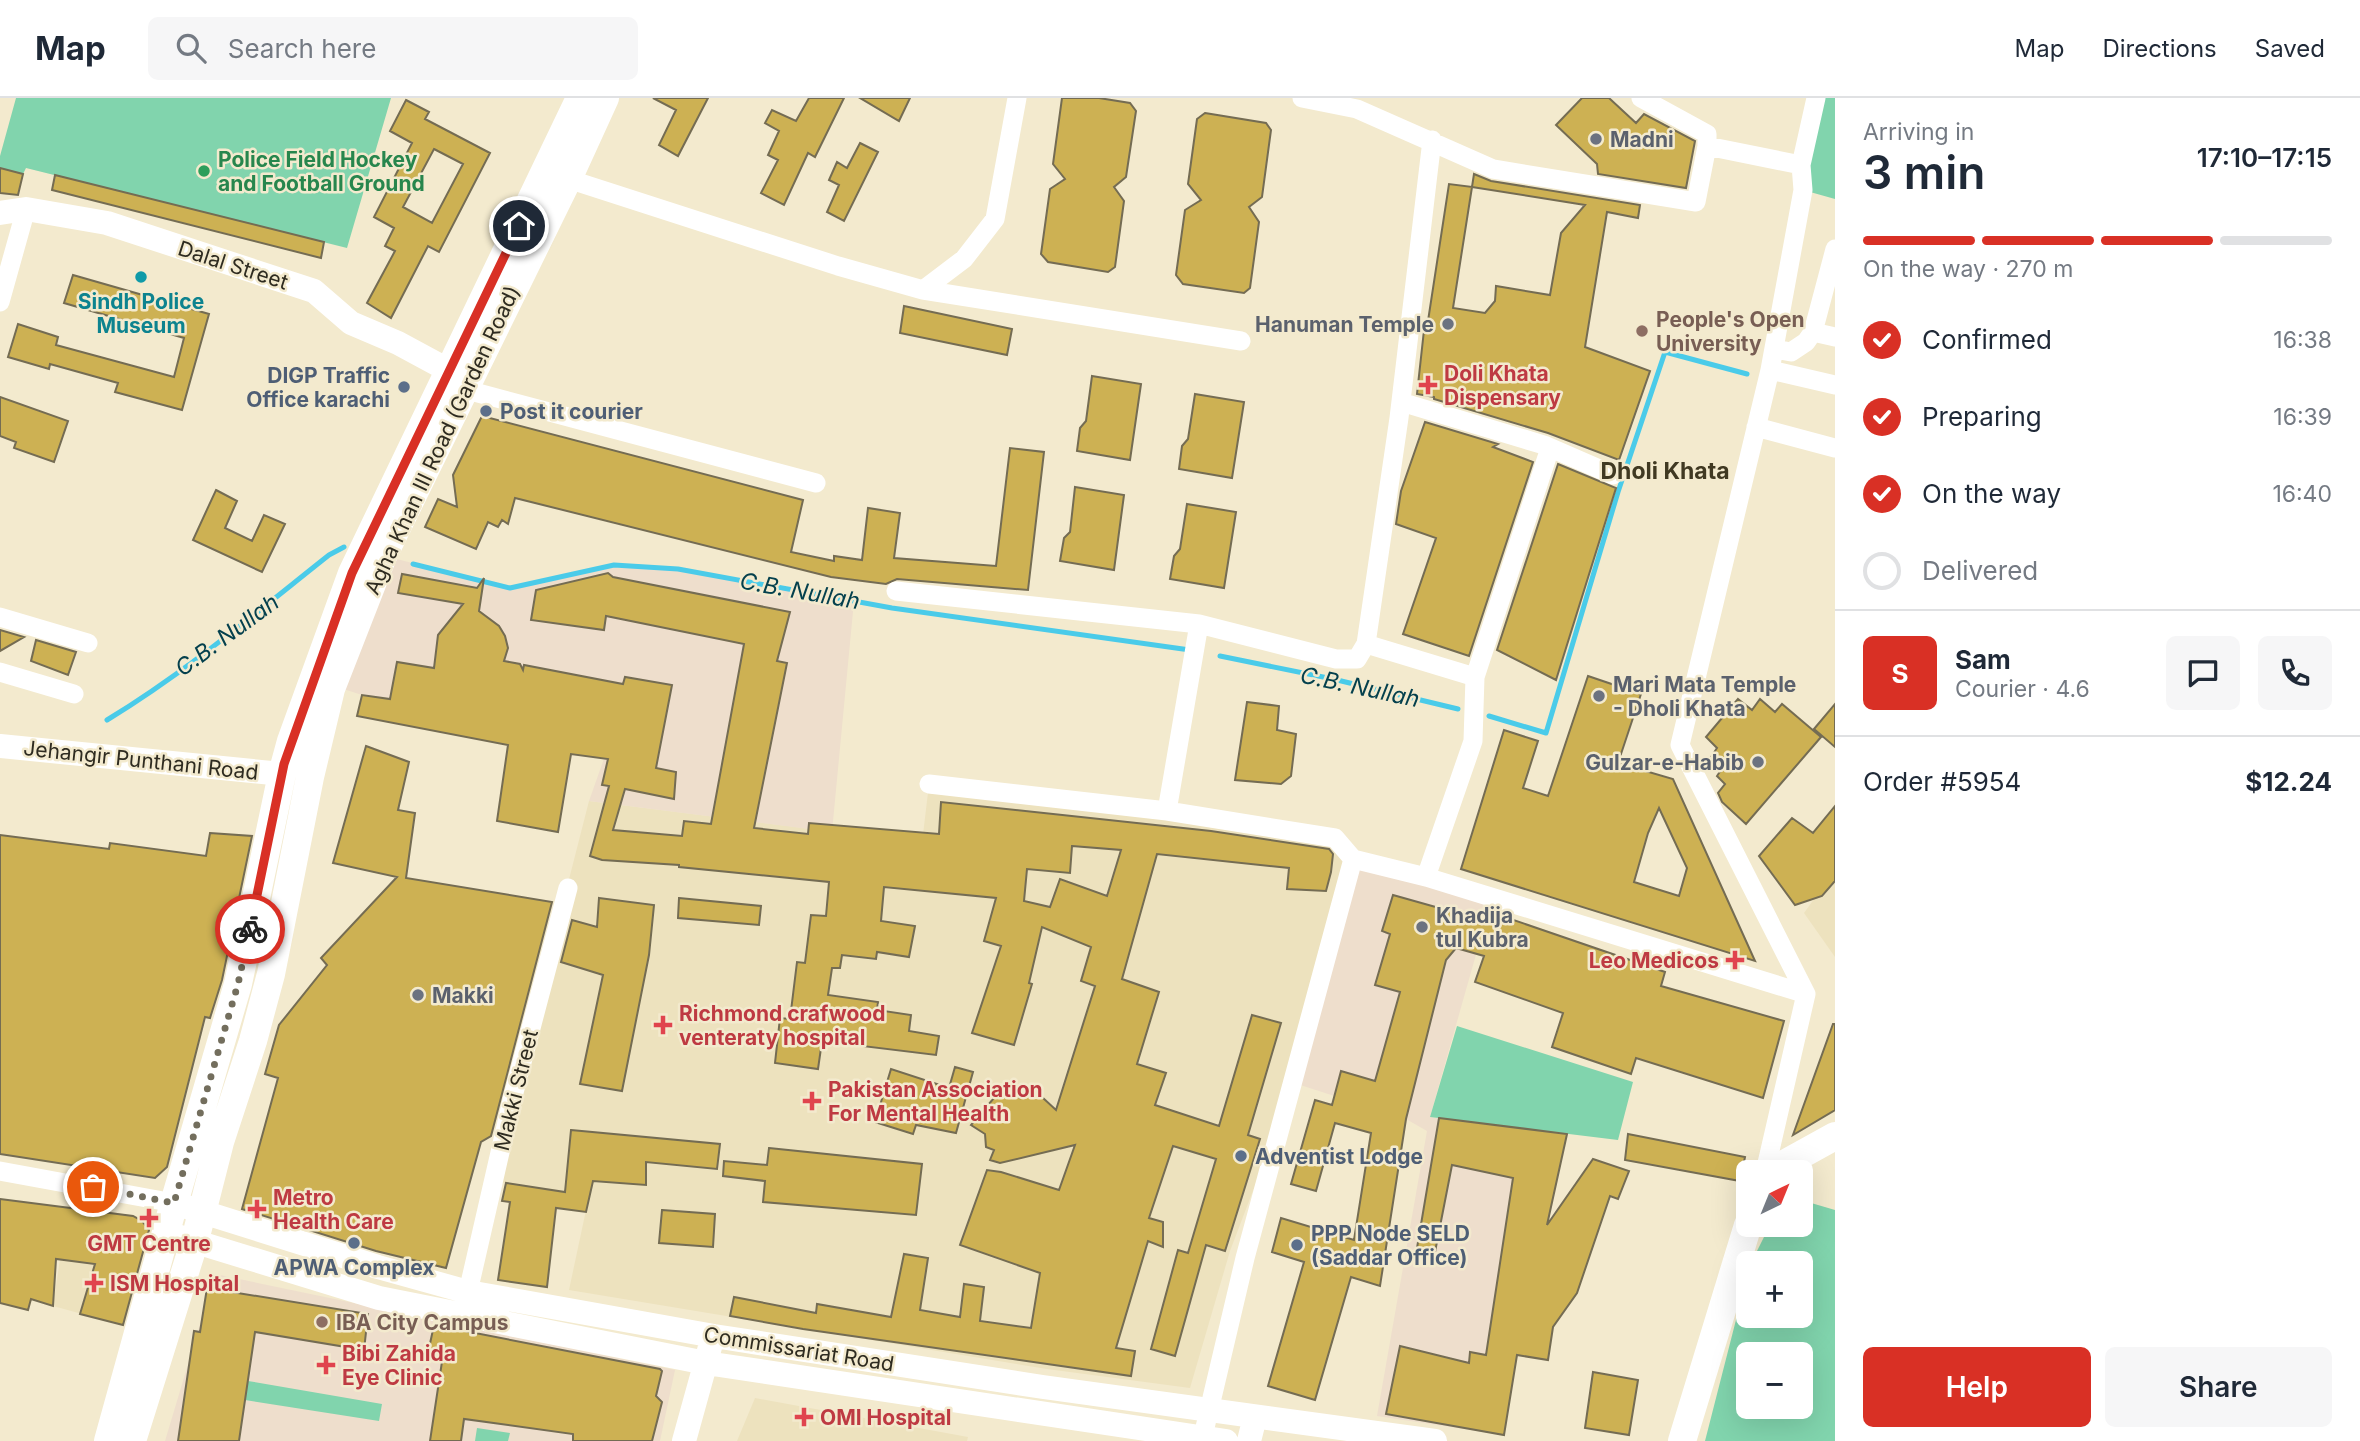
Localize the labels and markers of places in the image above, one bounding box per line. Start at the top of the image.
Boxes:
place label: Madni [1610,127,1674,152]
marker: Madni [1588,131,1604,147]
place label: Police Field Hockey and Football Ground [218,147,425,196]
marker: Police Field Hockey and Football Ground [196,163,212,179]
pin [489,196,549,256]
marker: Sindh Police Museum [133,269,149,285]
place label: Sindh Police Museum [78,289,204,338]
place label: People's Open University [1656,307,1805,356]
place label: Hanuman Temple [1255,312,1434,337]
marker: Hanuman Temple [1440,316,1456,332]
marker: People's Open University [1634,323,1650,339]
place label: Doli Khata Dispensary [1444,361,1561,410]
place label: DIGP Traffic Office karachi [246,363,390,412]
marker: Doli Khata Dispensary [1418,375,1438,395]
marker: DIGP Traffic Office karachi [396,379,412,395]
place label: Post it courier [500,399,643,424]
marker: Post it courier [478,403,494,419]
place label: Mari Mata Temple - Dholi Khata [1613,672,1796,721]
marker: Mari Mata Temple - Dholi Khata [1591,688,1607,704]
place label: Gulzar-e-Habib [1585,750,1744,775]
marker: Gulzar-e-Habib [1750,754,1766,770]
place label: Khadija tul Kubra [1436,903,1529,952]
marker: Khadija tul Kubra [1414,919,1430,935]
place label: Leo Medicos [1589,948,1719,973]
marker: Leo Medicos [1725,950,1745,970]
place label: Makki [432,983,494,1008]
marker: Makki [410,987,426,1003]
place label: Richmond crafwood venteraty hospital [679,1001,885,1050]
marker: Richmond crafwood venteraty hospital [653,1015,673,1035]
place label: Pakistan Association For Mental Health [828,1077,1043,1126]
marker: Pakistan Association For Mental Health [802,1091,822,1111]
place label: Adventist Lodge [1255,1144,1423,1169]
marker: Adventist Lodge [1233,1148,1249,1164]
pin [63,1157,123,1217]
place label: Metro Health Care [273,1185,394,1234]
marker: Metro Health Care [247,1199,267,1219]
marker: GMT Centre [139,1208,159,1228]
place label: PPP Node SELD (Saddar Office) [1311,1221,1470,1270]
place label: GMT Centre [87,1231,211,1256]
marker: APWA Complex [346,1235,362,1251]
marker: PPP Node SELD (Saddar Office) [1289,1237,1305,1253]
place label: APWA Complex [274,1255,435,1280]
place label: ISM Hospital [110,1271,239,1296]
marker: ISM Hospital [84,1273,104,1293]
place label: IBA City Campus [336,1310,508,1335]
marker: IBA City Campus [314,1314,330,1330]
place label: Bibi Zahida Eye Clinic [342,1341,456,1390]
marker: Bibi Zahida Eye Clinic [316,1355,336,1375]
place label: OMI Hospital [820,1405,952,1430]
marker: OMI Hospital [794,1407,814,1427]

